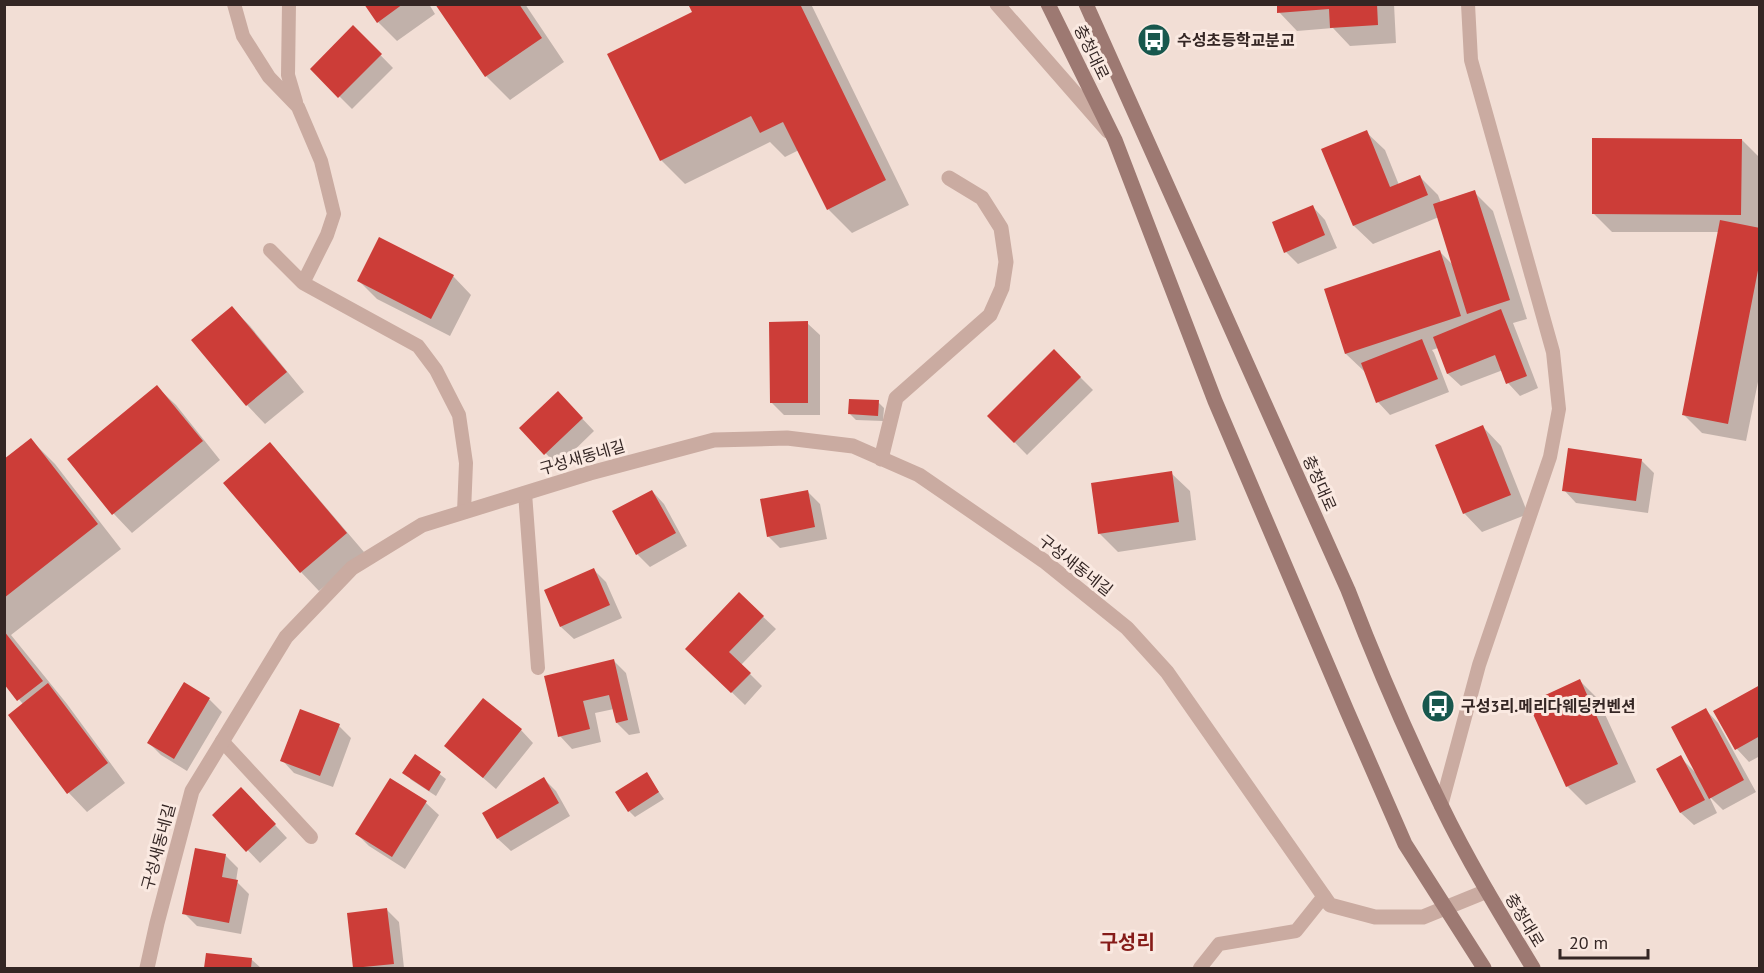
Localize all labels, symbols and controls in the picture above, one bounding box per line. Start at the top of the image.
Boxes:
street label: 충청대로 [1070,21,1114,83]
bus stop icon: 수성초등학교분교 [1136,22,1172,58]
place label: 수성초등학교분교 [1177,30,1295,50]
street label: 구성새동네길 [537,435,627,479]
street label: 충청대로 [1299,452,1341,514]
street label: 구성새동네길 [1035,530,1117,600]
bus stop icon: 구성3리.메리다웨딩컨벤션 [1420,688,1456,724]
place label: 구성3리.메리다웨딩컨벤션 [1461,696,1636,716]
street label: 구성새동네길 [137,802,179,892]
street label: 충청대로 [1501,890,1549,951]
scale bar [1560,922,1648,960]
district label: 구성리 [1099,929,1155,955]
text: 20 m [1569,931,1608,954]

